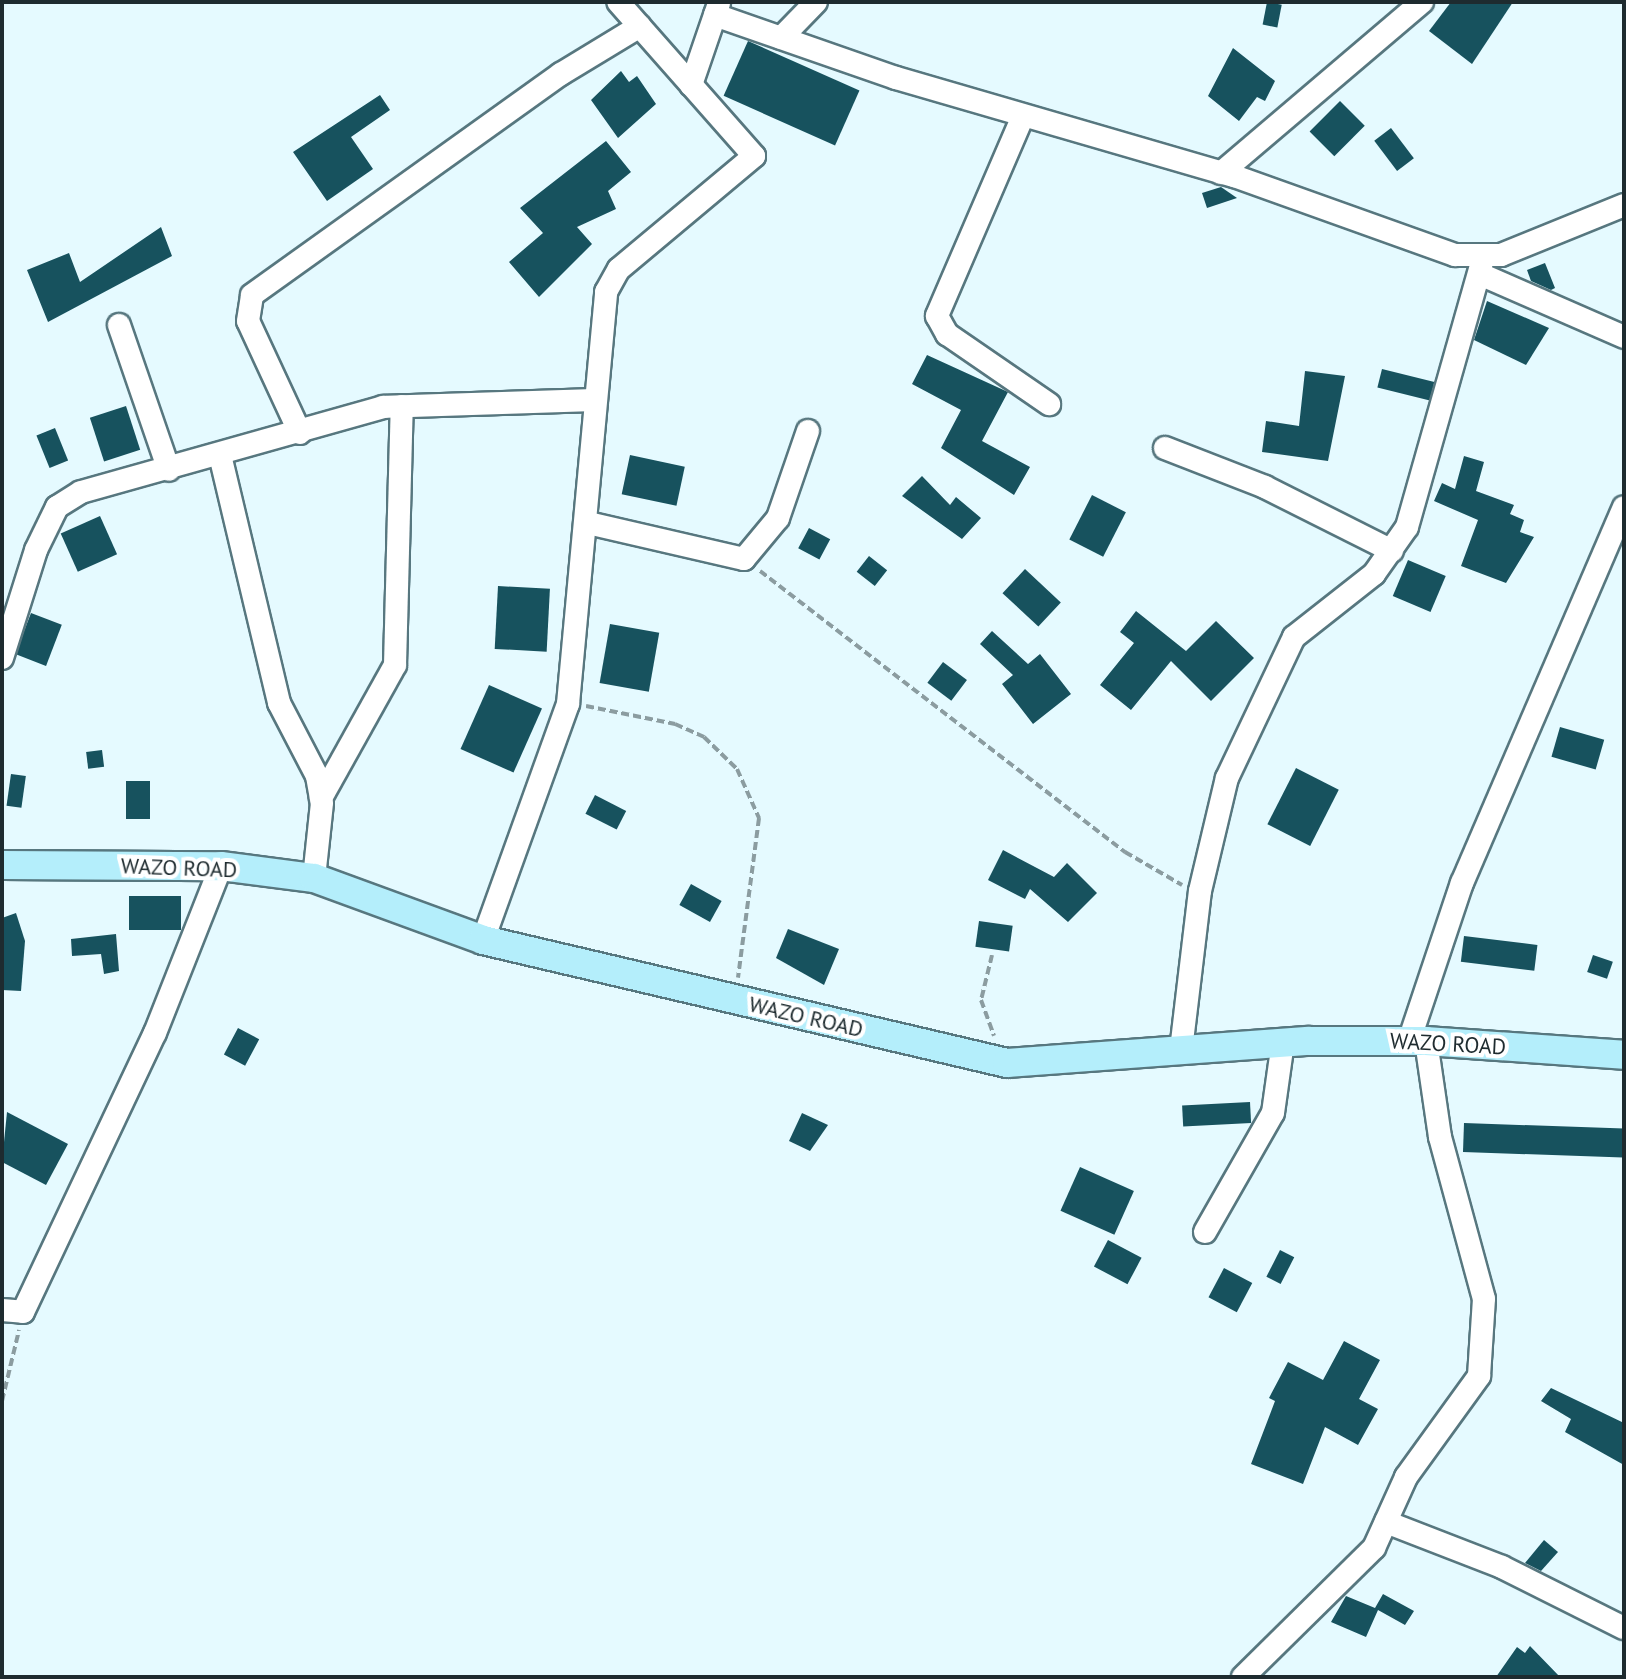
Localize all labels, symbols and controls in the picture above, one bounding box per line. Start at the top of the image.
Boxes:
street label: WAZO ROAD [120,853,238,883]
street label: WAZO ROAD [746,991,866,1043]
street label: WAZO ROAD [1389,1028,1507,1060]

